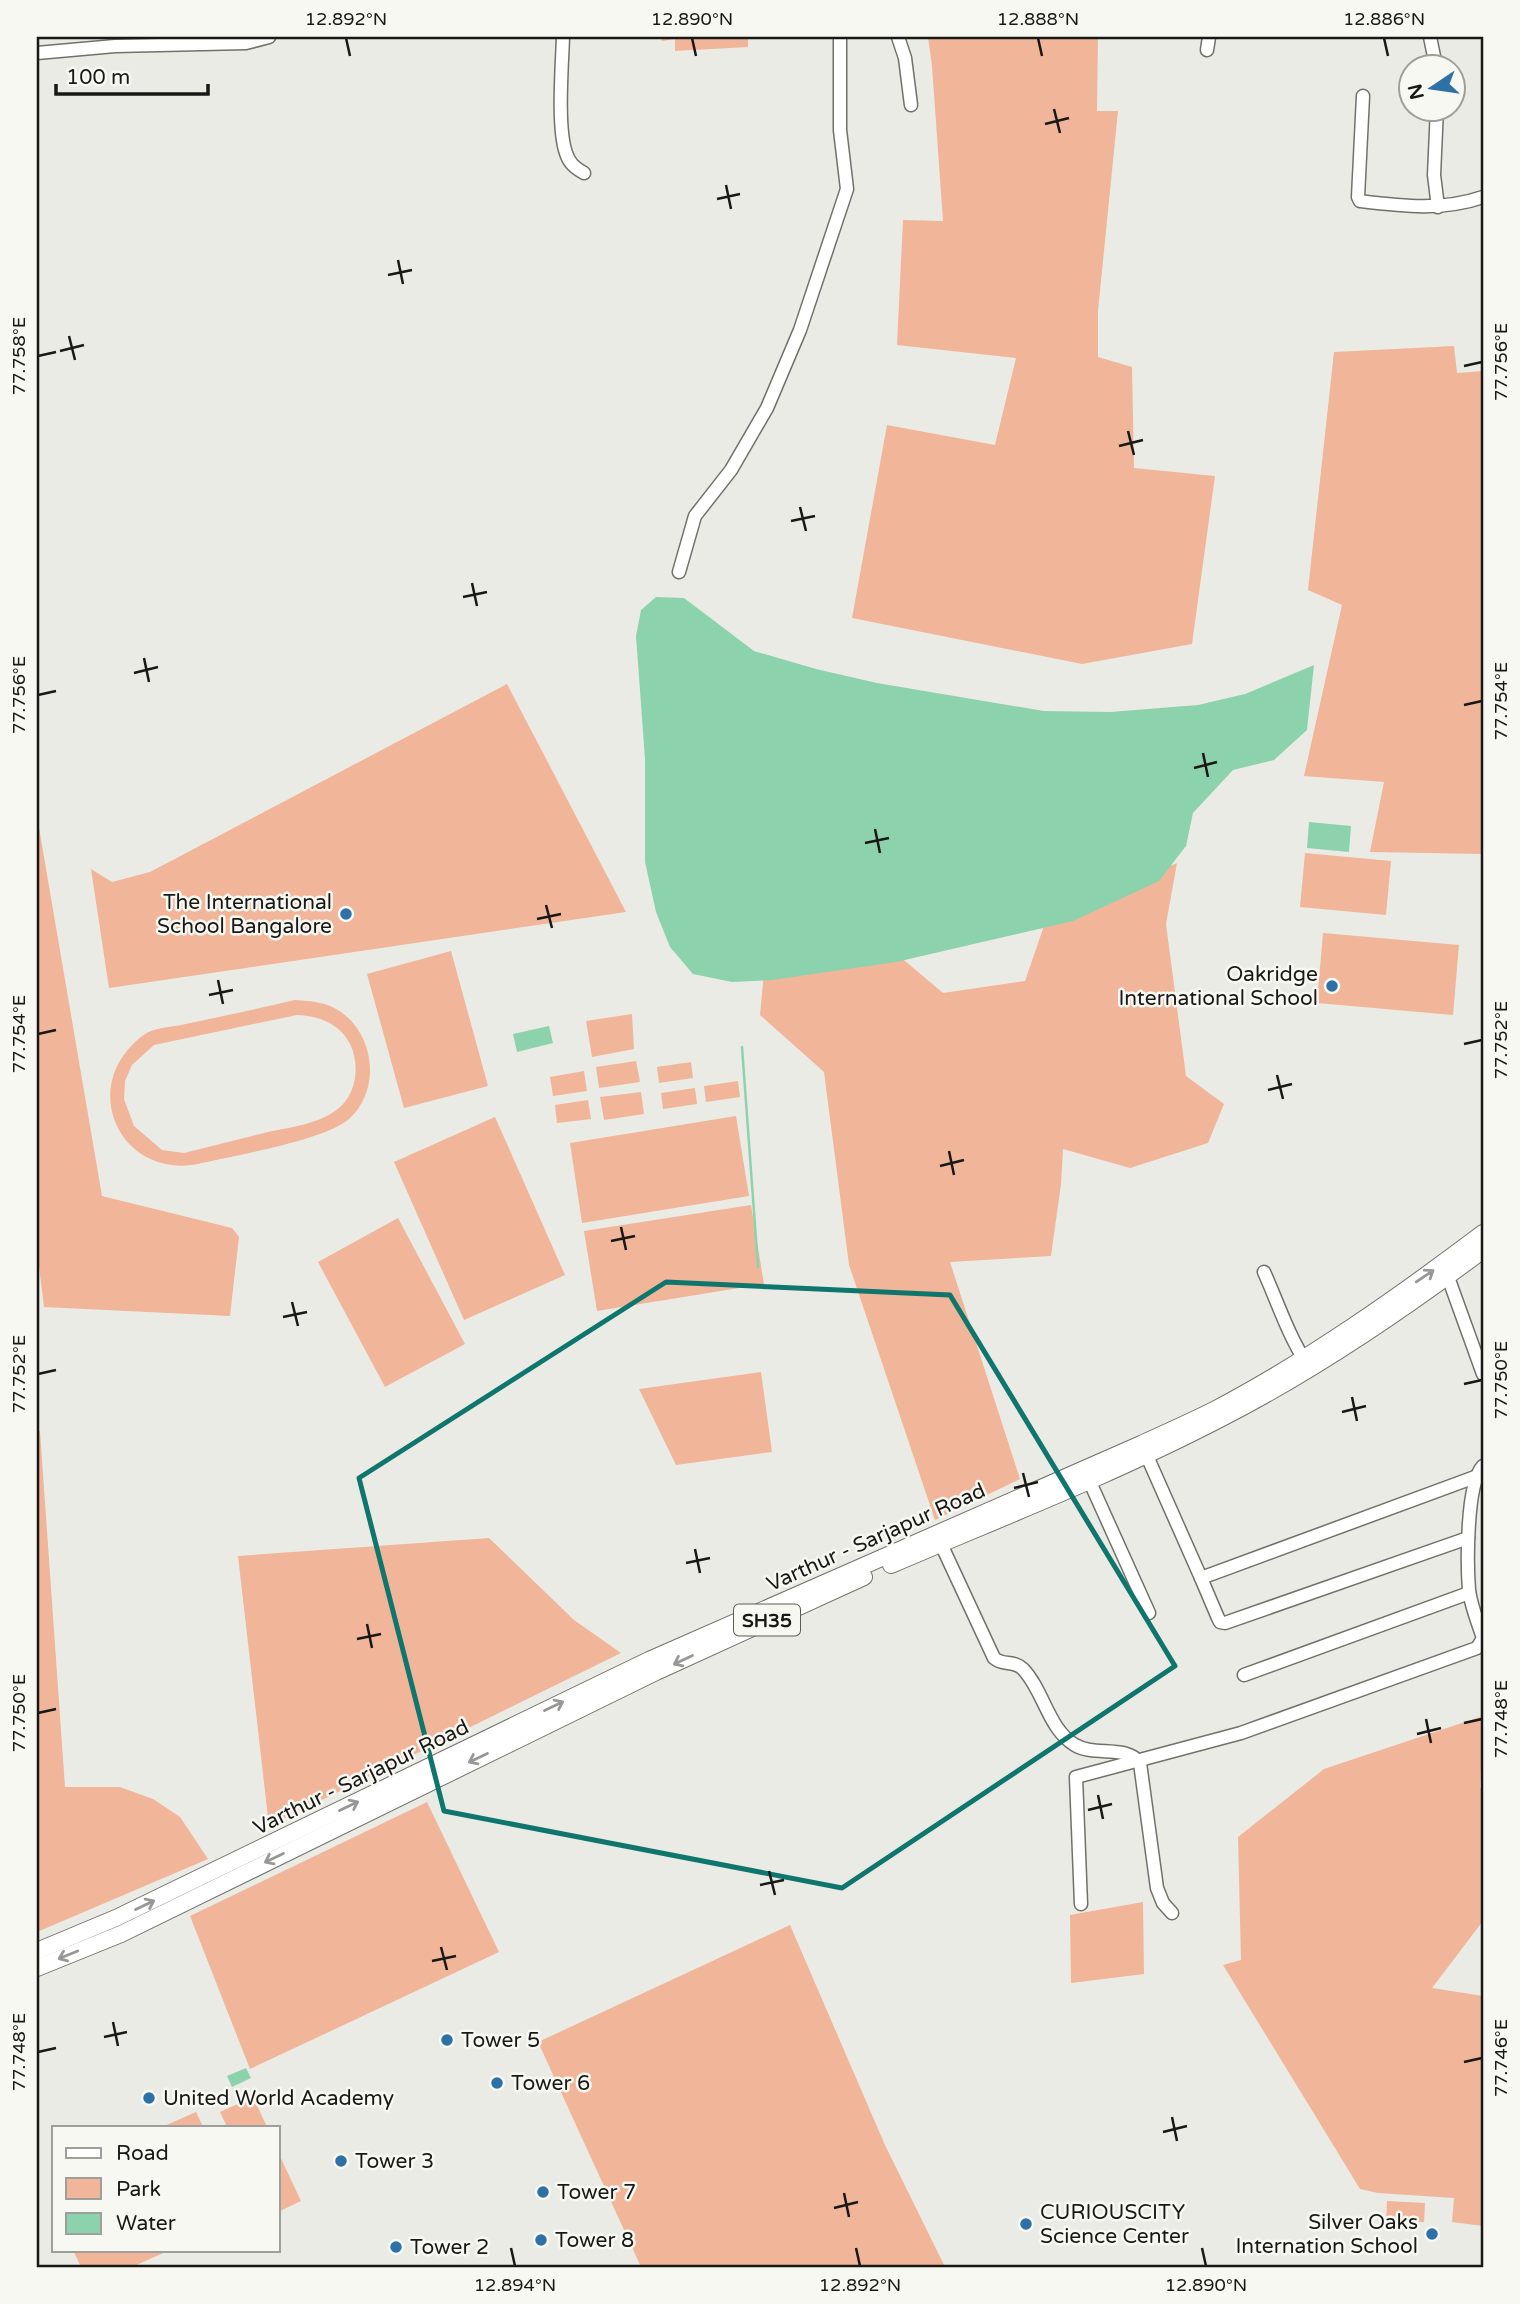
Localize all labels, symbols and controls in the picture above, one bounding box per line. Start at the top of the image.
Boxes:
text: 12.892°N [305,8,387,30]
text: 12.890°N [651,8,733,30]
text: 12.888°N [997,8,1079,30]
text: 12.886°N [1343,8,1425,30]
scale bar [56,52,208,96]
north arrow [1398,52,1468,122]
text: 100 m [66,65,130,90]
text: N [1404,82,1429,102]
text: 77.758°E [8,317,30,395]
text: 77.756°E [1490,323,1512,401]
text: 77.756°E [8,656,30,734]
text: 77.754°E [1490,662,1512,740]
place label: The International School Bangalore [157,890,332,939]
marker: The International School Bangalore [338,906,354,922]
place label: Oakridge International School [1119,962,1318,1011]
marker: Oakridge International School [1324,978,1340,994]
text: 77.754°E [8,995,30,1073]
text: 77.752°E [1490,1001,1512,1079]
one-way arrow [1415,1269,1434,1283]
text: 77.752°E [8,1335,30,1413]
text: 77.750°E [1490,1341,1512,1419]
street label: Varthur - Sarjapur Road [763,1478,989,1597]
road number: SH35 [734,1604,800,1636]
one-way arrow [673,1653,694,1667]
text: 77.750°E [8,1674,30,1752]
text: 77.748°E [1490,1680,1512,1758]
one-way arrow [543,1699,564,1713]
street label: Varthur - Sarjapur Road [249,1714,473,1841]
one-way arrow [468,1752,489,1766]
one-way arrow [338,1798,359,1812]
one-way arrow [264,1851,285,1865]
one-way arrow [134,1897,155,1910]
one-way arrow [58,1949,80,1962]
text: 77.748°E [8,2013,30,2091]
text: 77.746°E [1490,2019,1512,2097]
place label: Tower 5 [461,2028,540,2053]
marker: Tower 5 [439,2032,455,2048]
place label: Tower 6 [511,2071,590,2096]
marker: Tower 6 [489,2075,505,2091]
place label: United World Academy [163,2086,394,2111]
marker: United World Academy [141,2090,157,2106]
legend [52,2126,280,2252]
text: Road [116,2141,169,2166]
place label: Tower 3 [355,2149,434,2174]
marker: Tower 3 [333,2153,349,2169]
text: Park [116,2177,161,2202]
place label: Tower 7 [557,2180,636,2205]
marker: Tower 7 [535,2184,551,2200]
place label: CURIOUSCITY Science Center [1040,2200,1189,2249]
place label: Silver Oaks Internation School [1236,2210,1418,2259]
text: Water [116,2211,176,2236]
marker: CURIOUSCITY Science Center [1018,2216,1034,2232]
marker: Silver Oaks Internation School [1424,2226,1440,2242]
place label: Tower 8 [555,2228,634,2253]
marker: Tower 8 [533,2232,549,2248]
place label: Tower 2 [410,2235,489,2260]
marker: Tower 2 [388,2239,404,2255]
text: 12.894°N [474,2274,556,2296]
text: 12.892°N [819,2274,901,2296]
text: 12.890°N [1165,2274,1247,2296]

